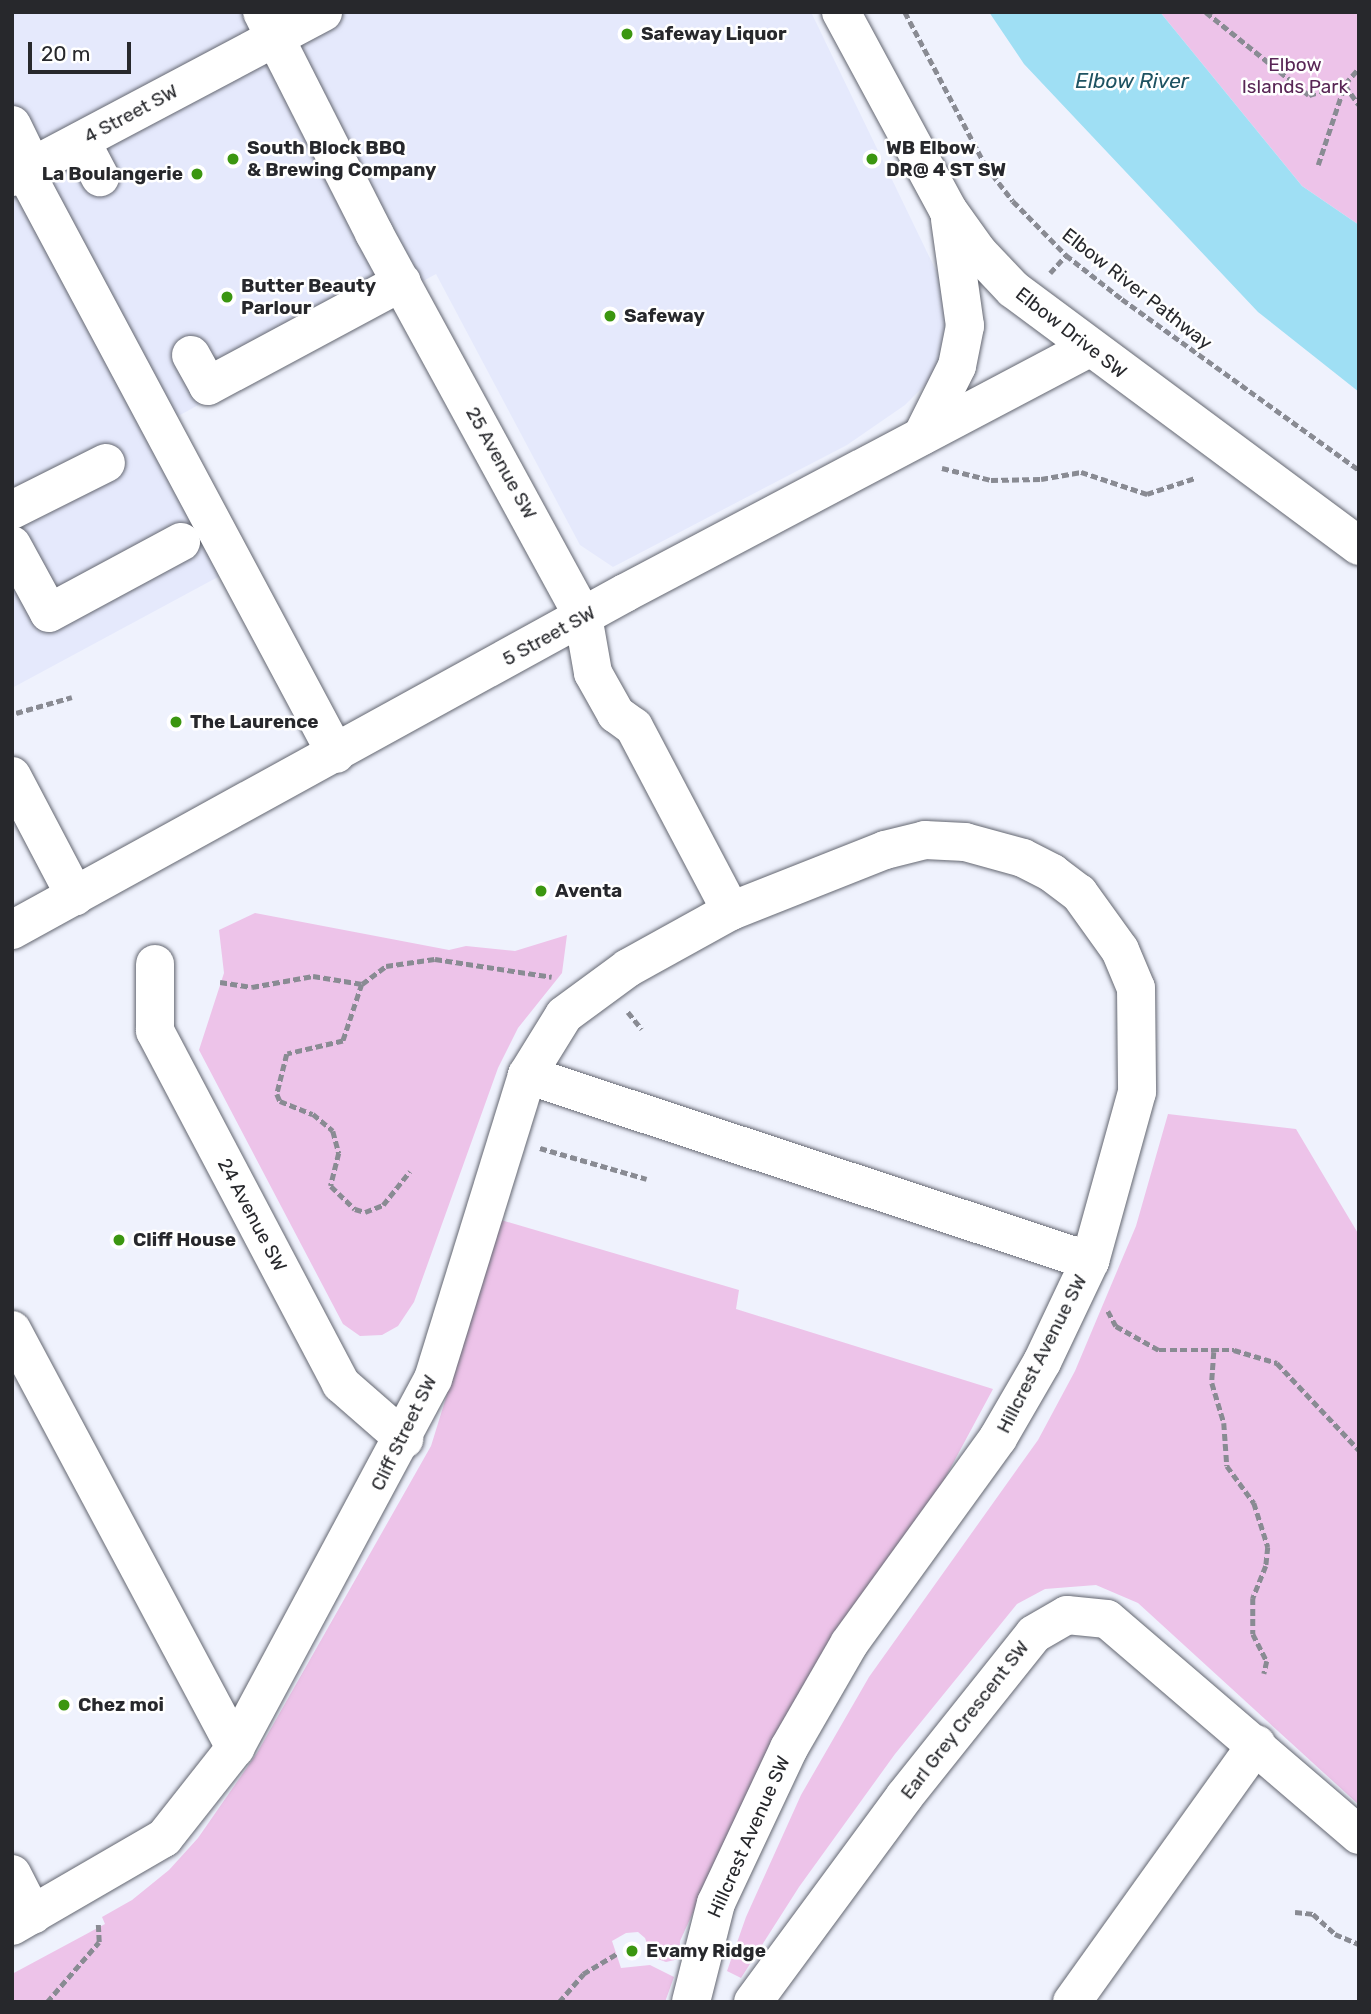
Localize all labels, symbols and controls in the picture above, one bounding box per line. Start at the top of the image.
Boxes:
place label: Safeway Liquor [641,23,787,45]
marker: Safeway Liquor [619,26,635,42]
scale bar [32,28,135,72]
text: 20 m [41,41,90,66]
park label: Elbow Islands Park [1242,54,1348,98]
water label: Elbow River [1075,68,1189,94]
street label: 4 Street SW [80,80,182,148]
place label: South Block BBQ & Brewing Company [247,137,436,181]
place label: WB Elbow DR@ 4 ST SW [886,137,1007,181]
marker: South Block BBQ & Brewing Company [225,151,241,167]
marker: WB Elbow DR@ 4 ST SW [864,151,880,167]
place label: La Boulangerie [42,163,183,185]
marker: La Boulangerie [189,166,205,182]
street label: Elbow River Pathway [1057,223,1217,355]
place label: Butter Beauty Parlour [241,275,377,319]
street label: Elbow Drive SW [1011,282,1131,384]
marker: Butter Beauty Parlour [219,289,235,305]
place label: Safeway [624,305,705,327]
marker: Safeway [602,308,618,324]
street label: 25 Avenue SW [461,403,541,523]
street label: 5 Street SW [499,601,599,671]
place label: The Laurence [190,711,319,733]
marker: The Laurence [168,714,184,730]
place label: Aventa [555,880,622,902]
marker: Aventa [533,883,549,899]
street label: 24 Avenue SW [212,1154,292,1276]
place label: Cliff House [133,1229,236,1251]
marker: Cliff House [111,1232,127,1248]
street label: Hillcrest Avenue SW [992,1271,1092,1437]
street label: Cliff Street SW [366,1371,442,1495]
street label: Earl Grey Crescent SW [896,1636,1034,1804]
place label: Chez moi [78,1694,164,1716]
marker: Chez moi [56,1697,72,1713]
street label: Hillcrest Avenue SW [703,1752,795,1922]
place label: Evamy Ridge [646,1940,766,1962]
marker: Evamy Ridge [624,1943,640,1959]

